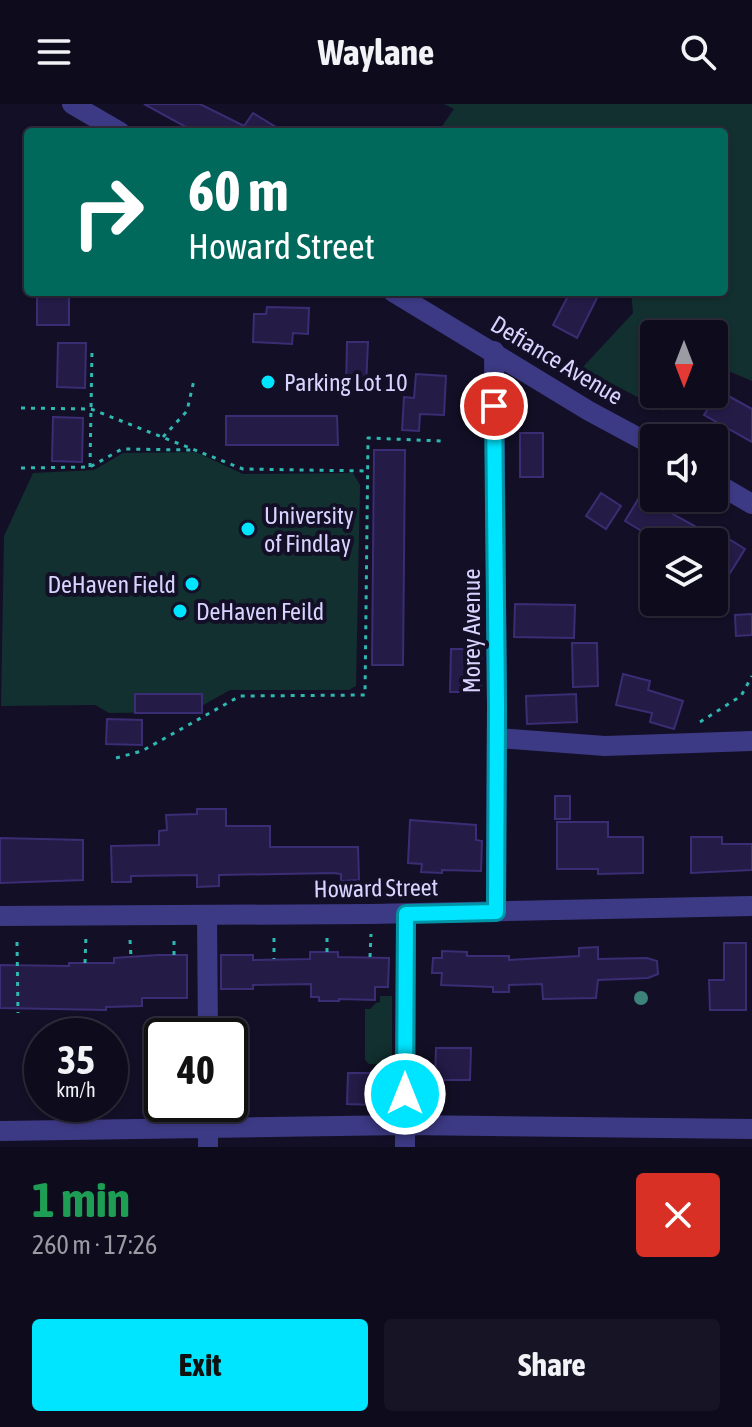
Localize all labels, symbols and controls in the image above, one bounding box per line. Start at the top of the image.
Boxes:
icon: menu [32,30,76,74]
icon: search [676,30,720,74]
text: Waylane [318,31,434,73]
text: 60 m [188,159,289,223]
icon: right [56,160,160,264]
text: Howard Street [188,225,375,267]
street label: Defiance Avenue [486,310,628,410]
north arrow [640,320,728,408]
map controls [640,320,728,616]
place label: Parking Lot 10 [284,369,407,396]
pin [460,372,528,440]
marker: Parking Lot 10 [259,373,277,391]
icon: arrive [472,384,516,428]
button: sound [640,424,728,512]
place label: University of Findlay [264,502,354,557]
marker: University of Findlay [239,520,257,538]
button: layers [640,528,728,616]
street label: Morey Avenue [458,569,485,693]
place label: DeHaven Field [48,571,176,598]
marker: DeHaven Field [183,575,201,593]
place label: DeHaven Feild [196,598,324,625]
marker: DeHaven Feild [171,602,189,620]
street label: Howard Street [313,873,439,903]
speed limit sign: 40 [144,1018,248,1122]
text: 35 [57,1037,95,1082]
position arrow [363,1052,447,1136]
text: km/h [56,1078,96,1101]
text: 1 min [32,1172,130,1227]
button: close [636,1173,720,1257]
text: 260 m · 17:26 [32,1230,157,1260]
button: Exit [32,1319,368,1411]
button: Share [384,1319,720,1411]

